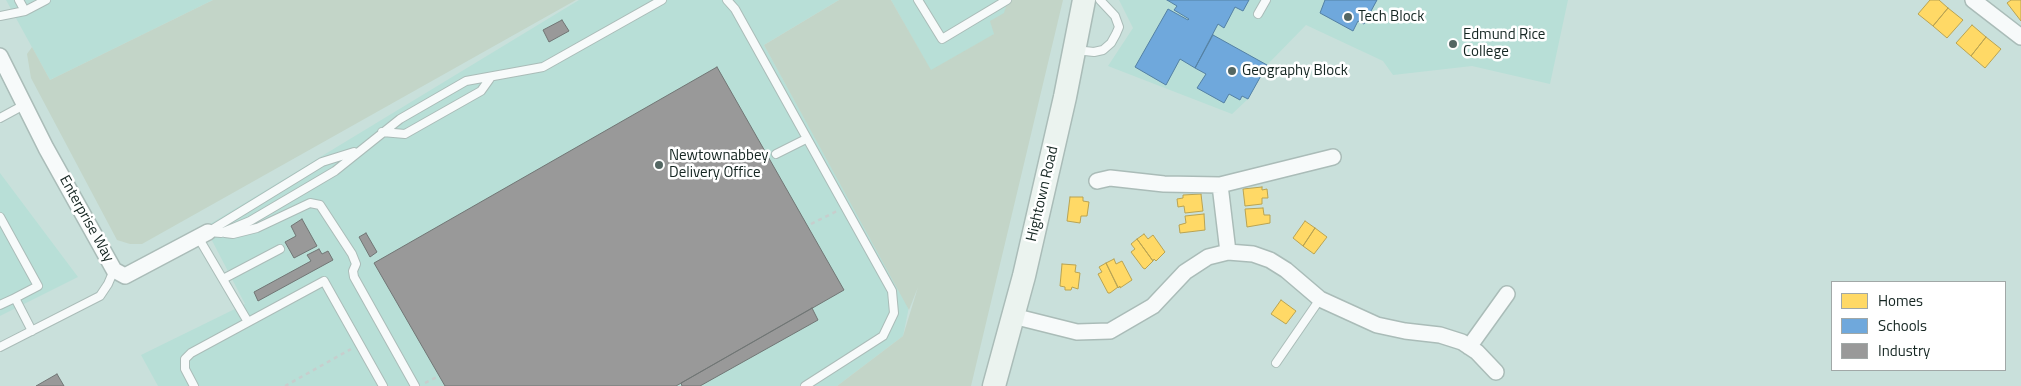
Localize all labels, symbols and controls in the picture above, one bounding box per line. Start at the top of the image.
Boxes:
place label: Tech Block [1358,8,1424,26]
marker: Tech Block [1342,11,1354,23]
place label: Edmund Rice College [1463,26,1545,61]
marker: Edmund Rice College [1447,38,1459,50]
place label: Geography Block [1242,62,1348,80]
marker: Geography Block [1226,65,1238,77]
street label: Hightown Road [1023,144,1063,244]
place label: Newtownabbey Delivery Office [669,147,769,182]
marker: Newtownabbey Delivery Office [653,159,665,171]
street label: Enterprise Way [55,173,117,265]
legend [1831,281,2006,371]
text: Homes [1878,289,1923,312]
text: Schools [1878,314,1927,337]
text: Industry [1878,339,1930,362]

